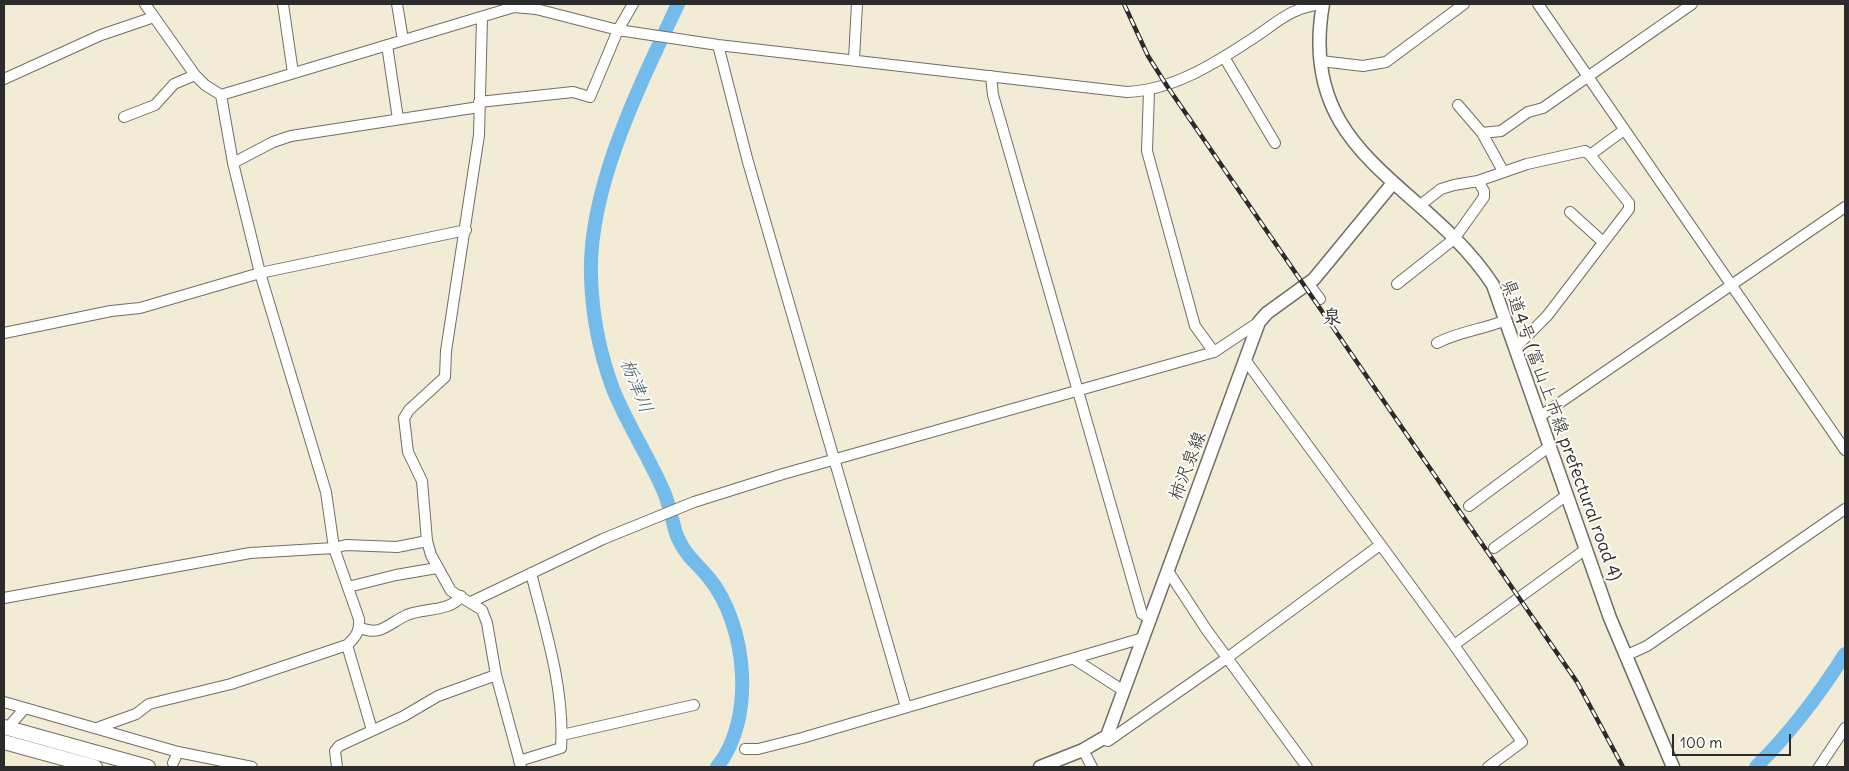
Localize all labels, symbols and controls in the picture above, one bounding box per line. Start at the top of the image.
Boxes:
street label: 県道4号 (富山上市線 prefectural road 4) [1496,276,1626,584]
district label: 泉 [1323,307,1341,329]
water label: 栃津川 [615,355,657,417]
street label: 柿沢泉線 [1165,429,1211,503]
scale bar [1674,724,1793,756]
text: 100 m [1680,733,1722,752]

